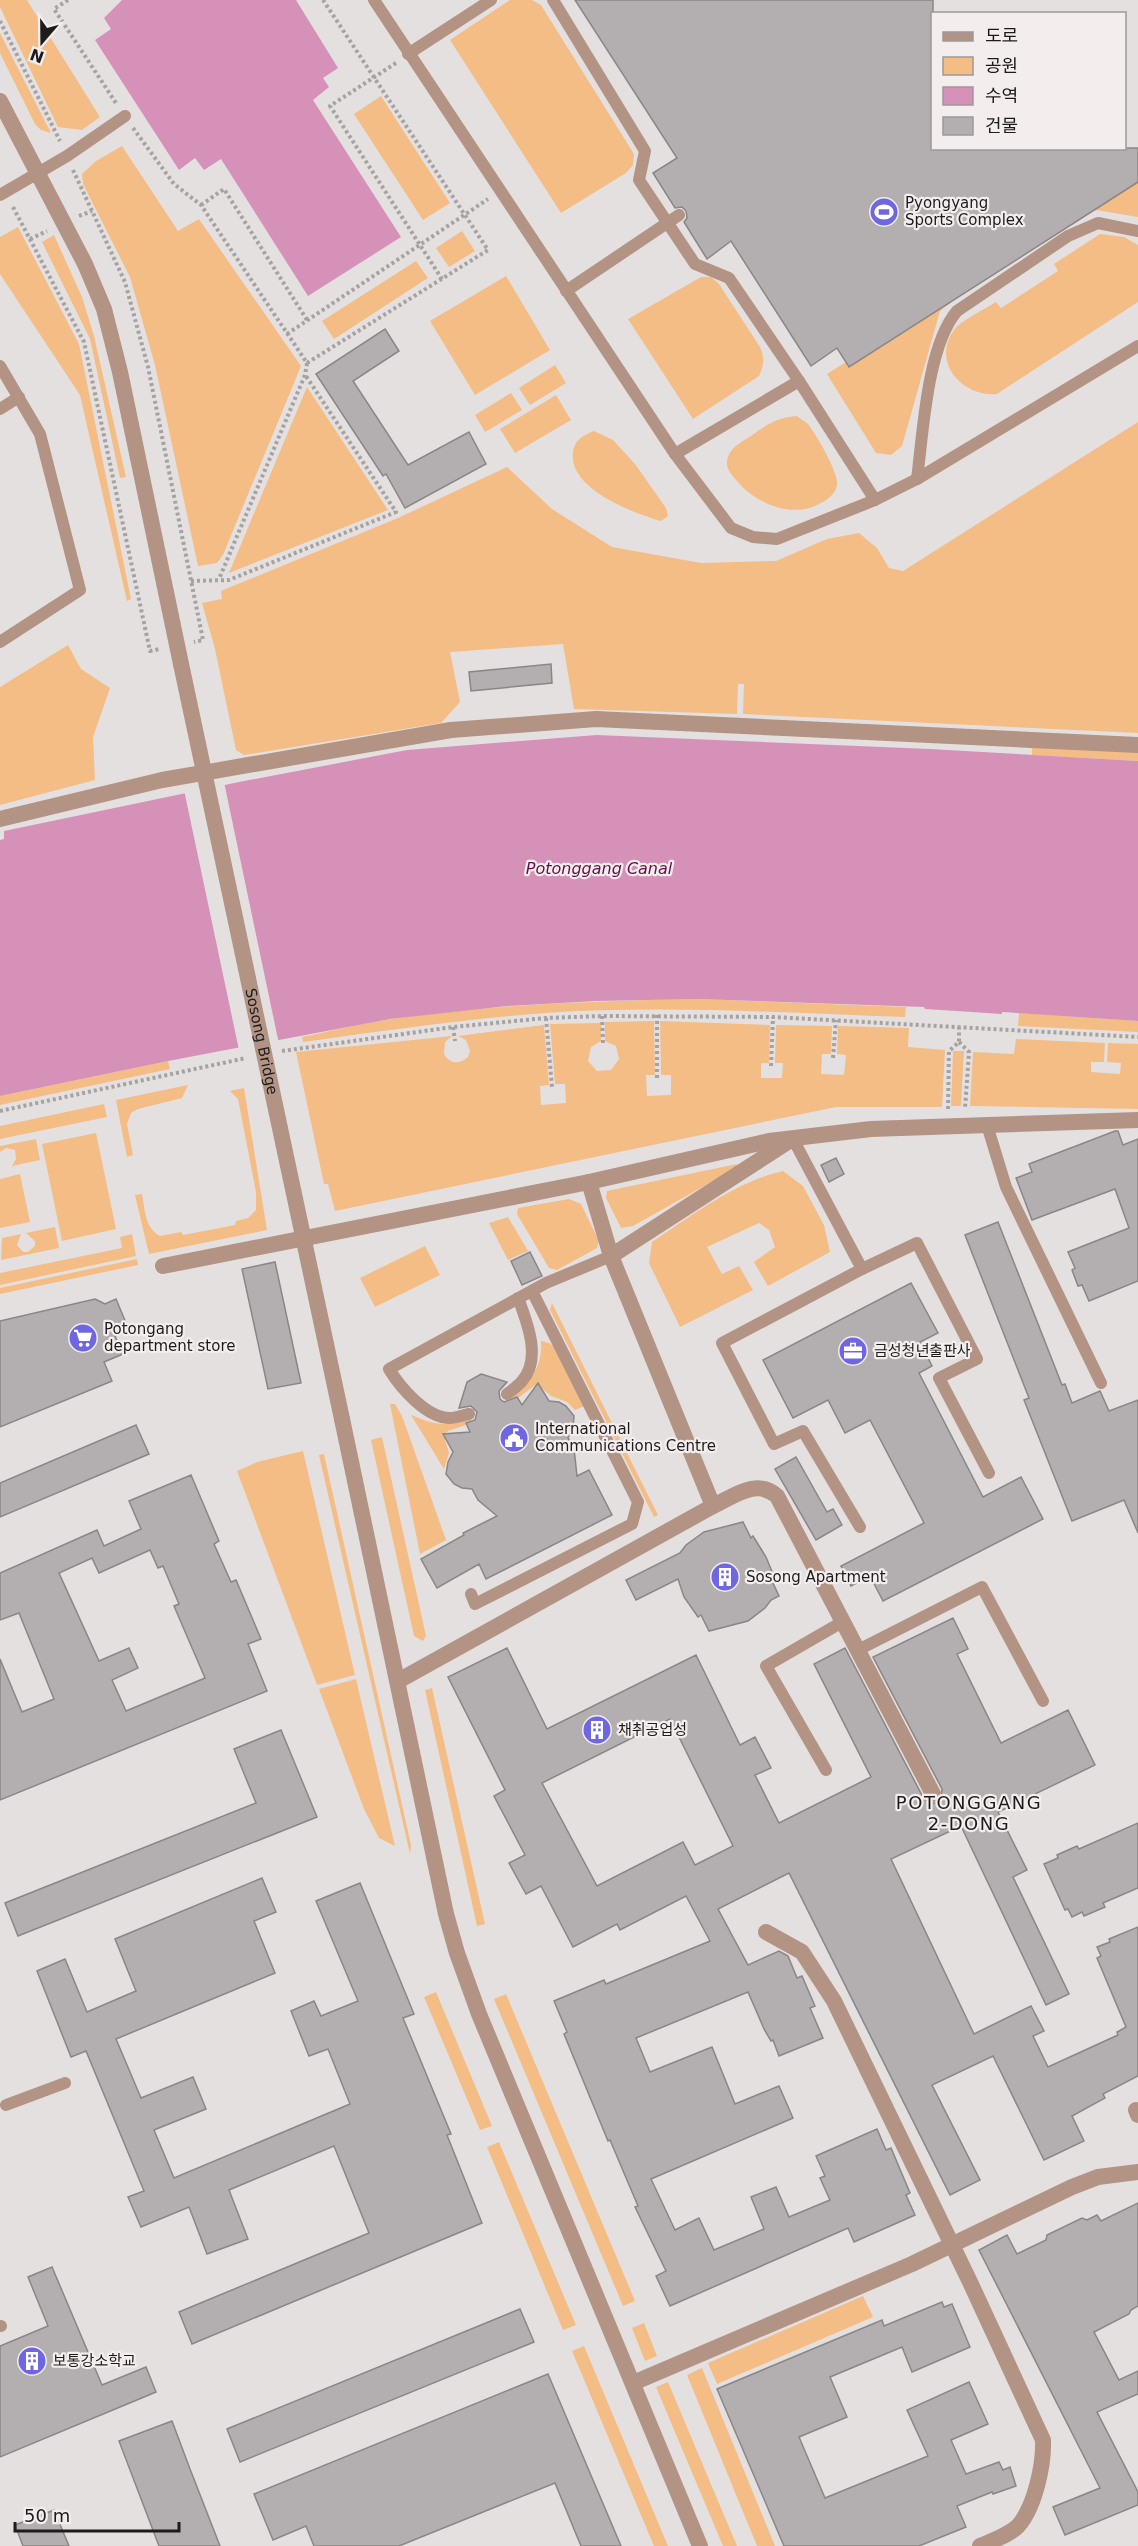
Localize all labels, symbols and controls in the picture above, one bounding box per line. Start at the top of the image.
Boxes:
north arrow [12,12,72,72]
legend [931,12,1126,150]
text: 도로 [985,25,1018,46]
text: N [27,44,47,67]
text: 공원 [985,55,1018,76]
text: 수역 [985,85,1018,106]
text: 건물 [985,115,1018,136]
place label: Pyongyang Sports Complex [905,194,1024,229]
sports icon: Pyongyang Sports Complex [868,196,900,228]
water label: Potonggang Canal [526,859,673,878]
street label: Sosong Bridge [241,987,282,1096]
place label: Potongang department store [104,1320,235,1355]
supermarket icon: Potongang department store [67,1322,99,1354]
office icon: 금성청년출판사 [837,1335,869,1367]
place label: 금성청년출판사 [874,1342,971,1360]
place label: International Communications Centre [535,1420,716,1455]
public building icon: International Communications Centre [498,1422,530,1454]
building icon: Sosong Apartment [709,1561,741,1593]
place label: Sosong Apartment [746,1568,886,1586]
building icon: 채취공업성 [581,1714,613,1746]
place label: 채취공업성 [618,1721,687,1739]
district label: POTONGGANG 2-DONG [896,1792,1042,1834]
building icon: 보통강소학교 [16,2345,48,2377]
place label: 보통강소학교 [53,2352,136,2370]
scale bar [15,2495,178,2533]
text: 50 m [24,2505,70,2526]

